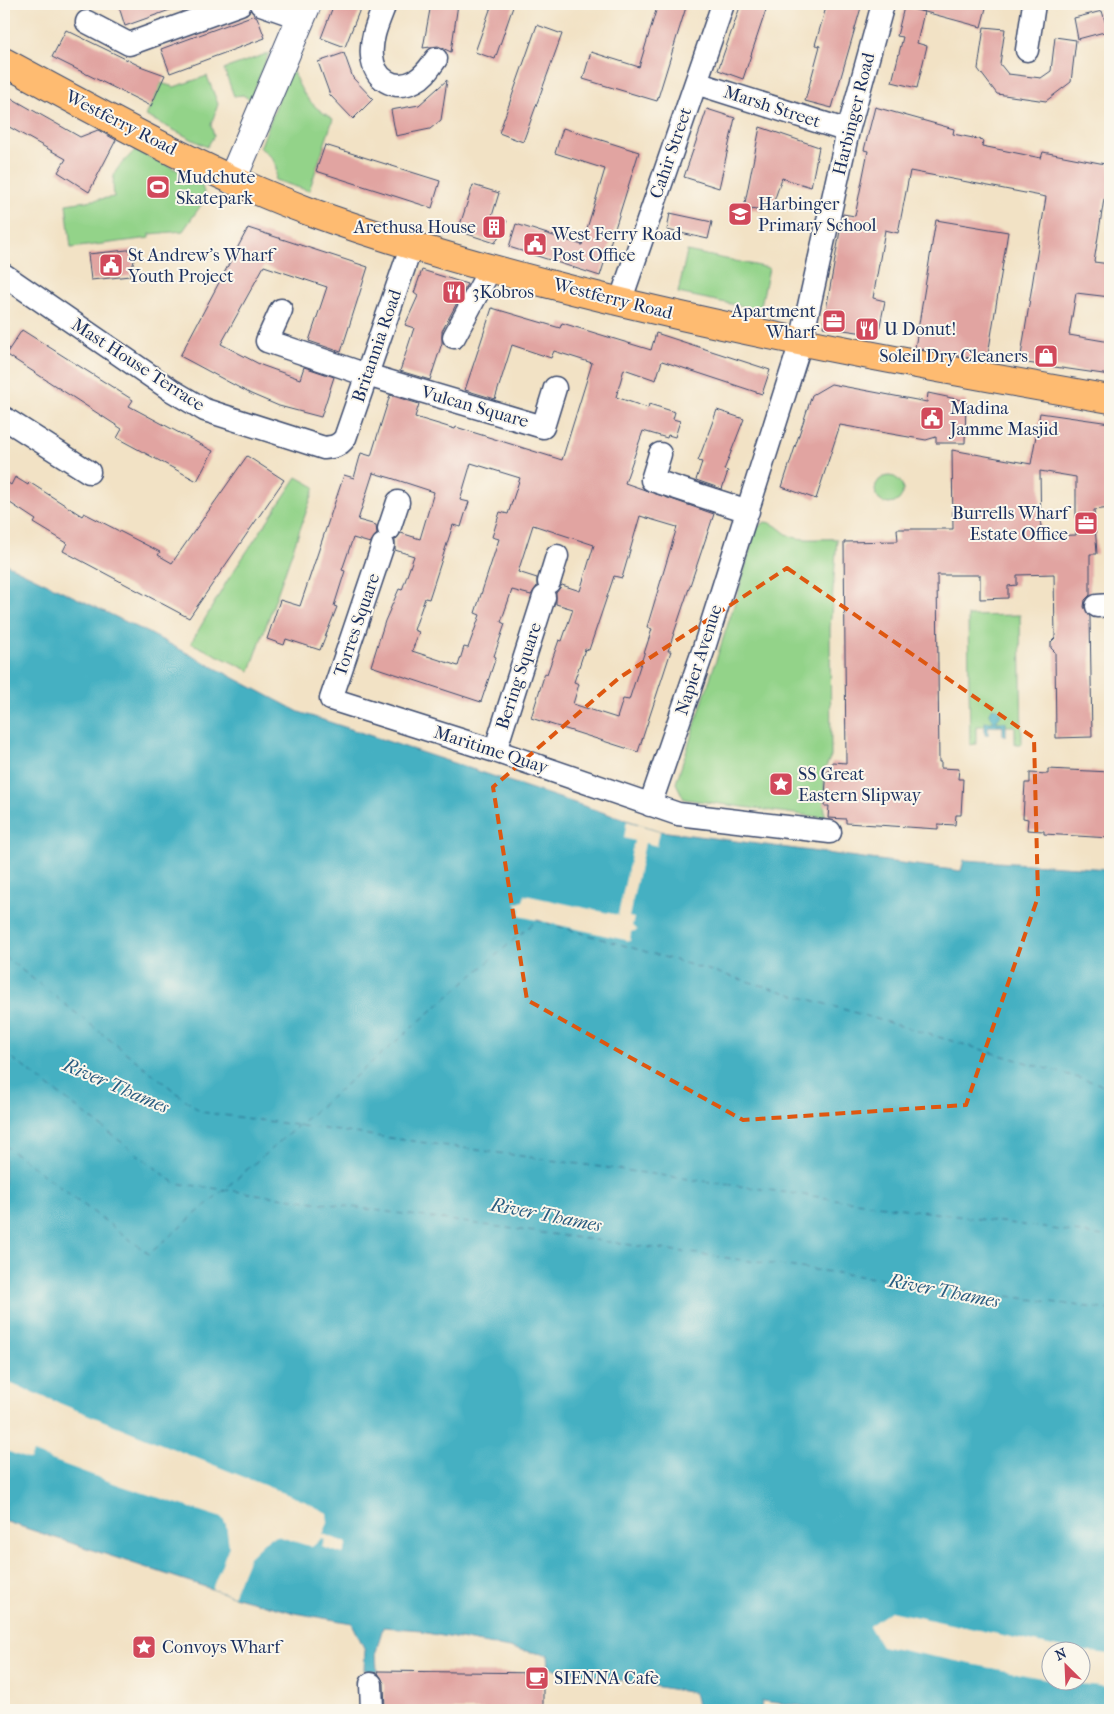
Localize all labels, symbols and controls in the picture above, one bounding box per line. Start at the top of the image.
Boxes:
street label: Harbinger Road [829,50,879,177]
street label: Marsh Street [721,81,824,133]
street label: Westferry Road [61,86,180,160]
street label: Cahir Street [646,104,697,201]
place label: Mudchute Skatepark [176,167,255,209]
sports icon: Mudchute Skatepark [145,174,171,200]
place label: Harbinger Primary School [758,194,877,236]
school or university icon: Harbinger Primary School [727,201,753,227]
building icon: Arethusa House [481,214,507,240]
place label: Arethusa House [353,217,476,238]
place label: West Ferry Road Post Office [551,224,682,266]
public building icon: West Ferry Road Post Office [522,231,548,257]
place label: St Andrew's Wharf Youth Project [127,245,277,287]
public building icon: St Andrew's Wharf Youth Project [98,252,124,278]
street label: Westferry Road [550,274,675,324]
restaurant icon: 3Kobros [441,279,467,305]
place label: 3Kobros [472,282,534,303]
street label: Britannia Road [348,287,406,405]
place label: Apartment Wharf [731,301,820,343]
office icon: Apartment Wharf [821,308,847,334]
street label: Mast House Terrace [68,314,208,416]
restaurant icon: U Donut! [854,316,880,342]
place label: U Donut! [884,319,956,340]
shop icon: Soleil Dry Cleaners [1033,343,1059,369]
place label: Soleil Dry Cleaners [879,346,1028,367]
street label: Vulcan Square [418,381,531,432]
place label: Madina Jamme Masjid [948,398,1059,440]
public building icon: Madina Jamme Masjid [919,405,945,431]
place label: Burrells Wharf Estate Office [952,503,1072,545]
office icon: Burrells Wharf Estate Office [1073,510,1099,536]
street label: Torres Square [330,571,384,679]
street label: Napier Avenue [671,602,727,718]
street label: Bering Square [492,620,546,732]
street label: Maritime Quay [431,722,552,779]
place label: SS Great Eastern Slipway [798,764,923,806]
place icon: SS Great Eastern Slipway [768,771,794,797]
water label: River Thames [58,1053,173,1119]
water label: River Thames [487,1193,604,1237]
water label: River Thames [885,1269,1002,1313]
place icon: Convoys Wharf [131,1634,157,1660]
place label: Convoys Wharf [162,1637,284,1658]
north arrow [1042,1642,1092,1692]
text: N [1053,1645,1070,1665]
cafe icon: SIENNA Cafe [524,1665,550,1691]
place label: SIENNA Cafe [554,1668,659,1689]

